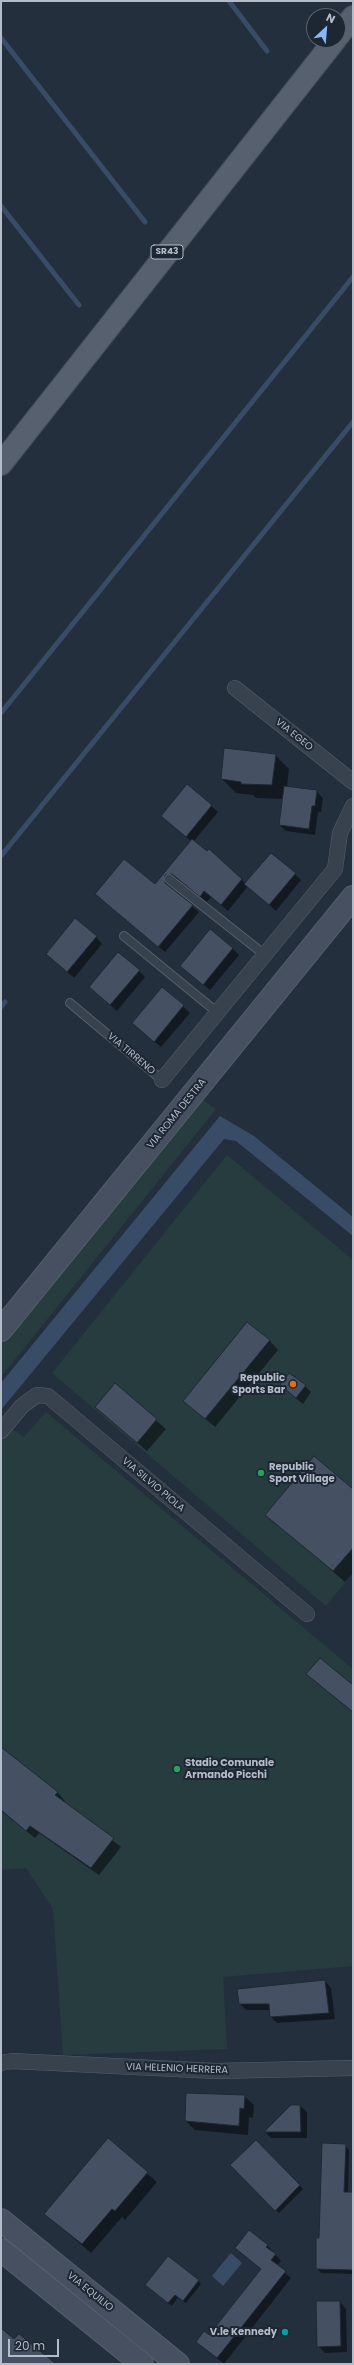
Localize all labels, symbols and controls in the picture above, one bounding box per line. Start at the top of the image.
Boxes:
north arrow [306,8,346,48]
text: N [324,9,338,27]
road number: SR43 [151,245,183,259]
street label: VIA EGEO [273,716,315,754]
street label: VIA TIRRENO [105,1031,157,1077]
street label: VIA ROMA DESTRA [145,1076,209,1152]
place label: Republic Sports Bar [232,1372,285,1396]
marker: Republic Sports Bar [288,1379,298,1389]
street label: VIA SILVIO PIOLA [119,1455,187,1515]
place label: Republic Sport Village [269,1461,335,1484]
marker: Republic Sport Village [256,1468,266,1478]
place label: Stadio Comunale Armando Picchi [185,1757,274,1780]
marker: Stadio Comunale Armando Picchi [172,1764,182,1774]
street label: VIA HELENIO HERRERA [126,2061,228,2077]
street label: VIA EQUILIO [65,2270,115,2314]
place label: V.le Kennedy [210,2326,277,2338]
marker: V.le Kennedy [280,2327,290,2337]
scale bar [10,2331,61,2357]
text: 20 m [15,2337,45,2354]

